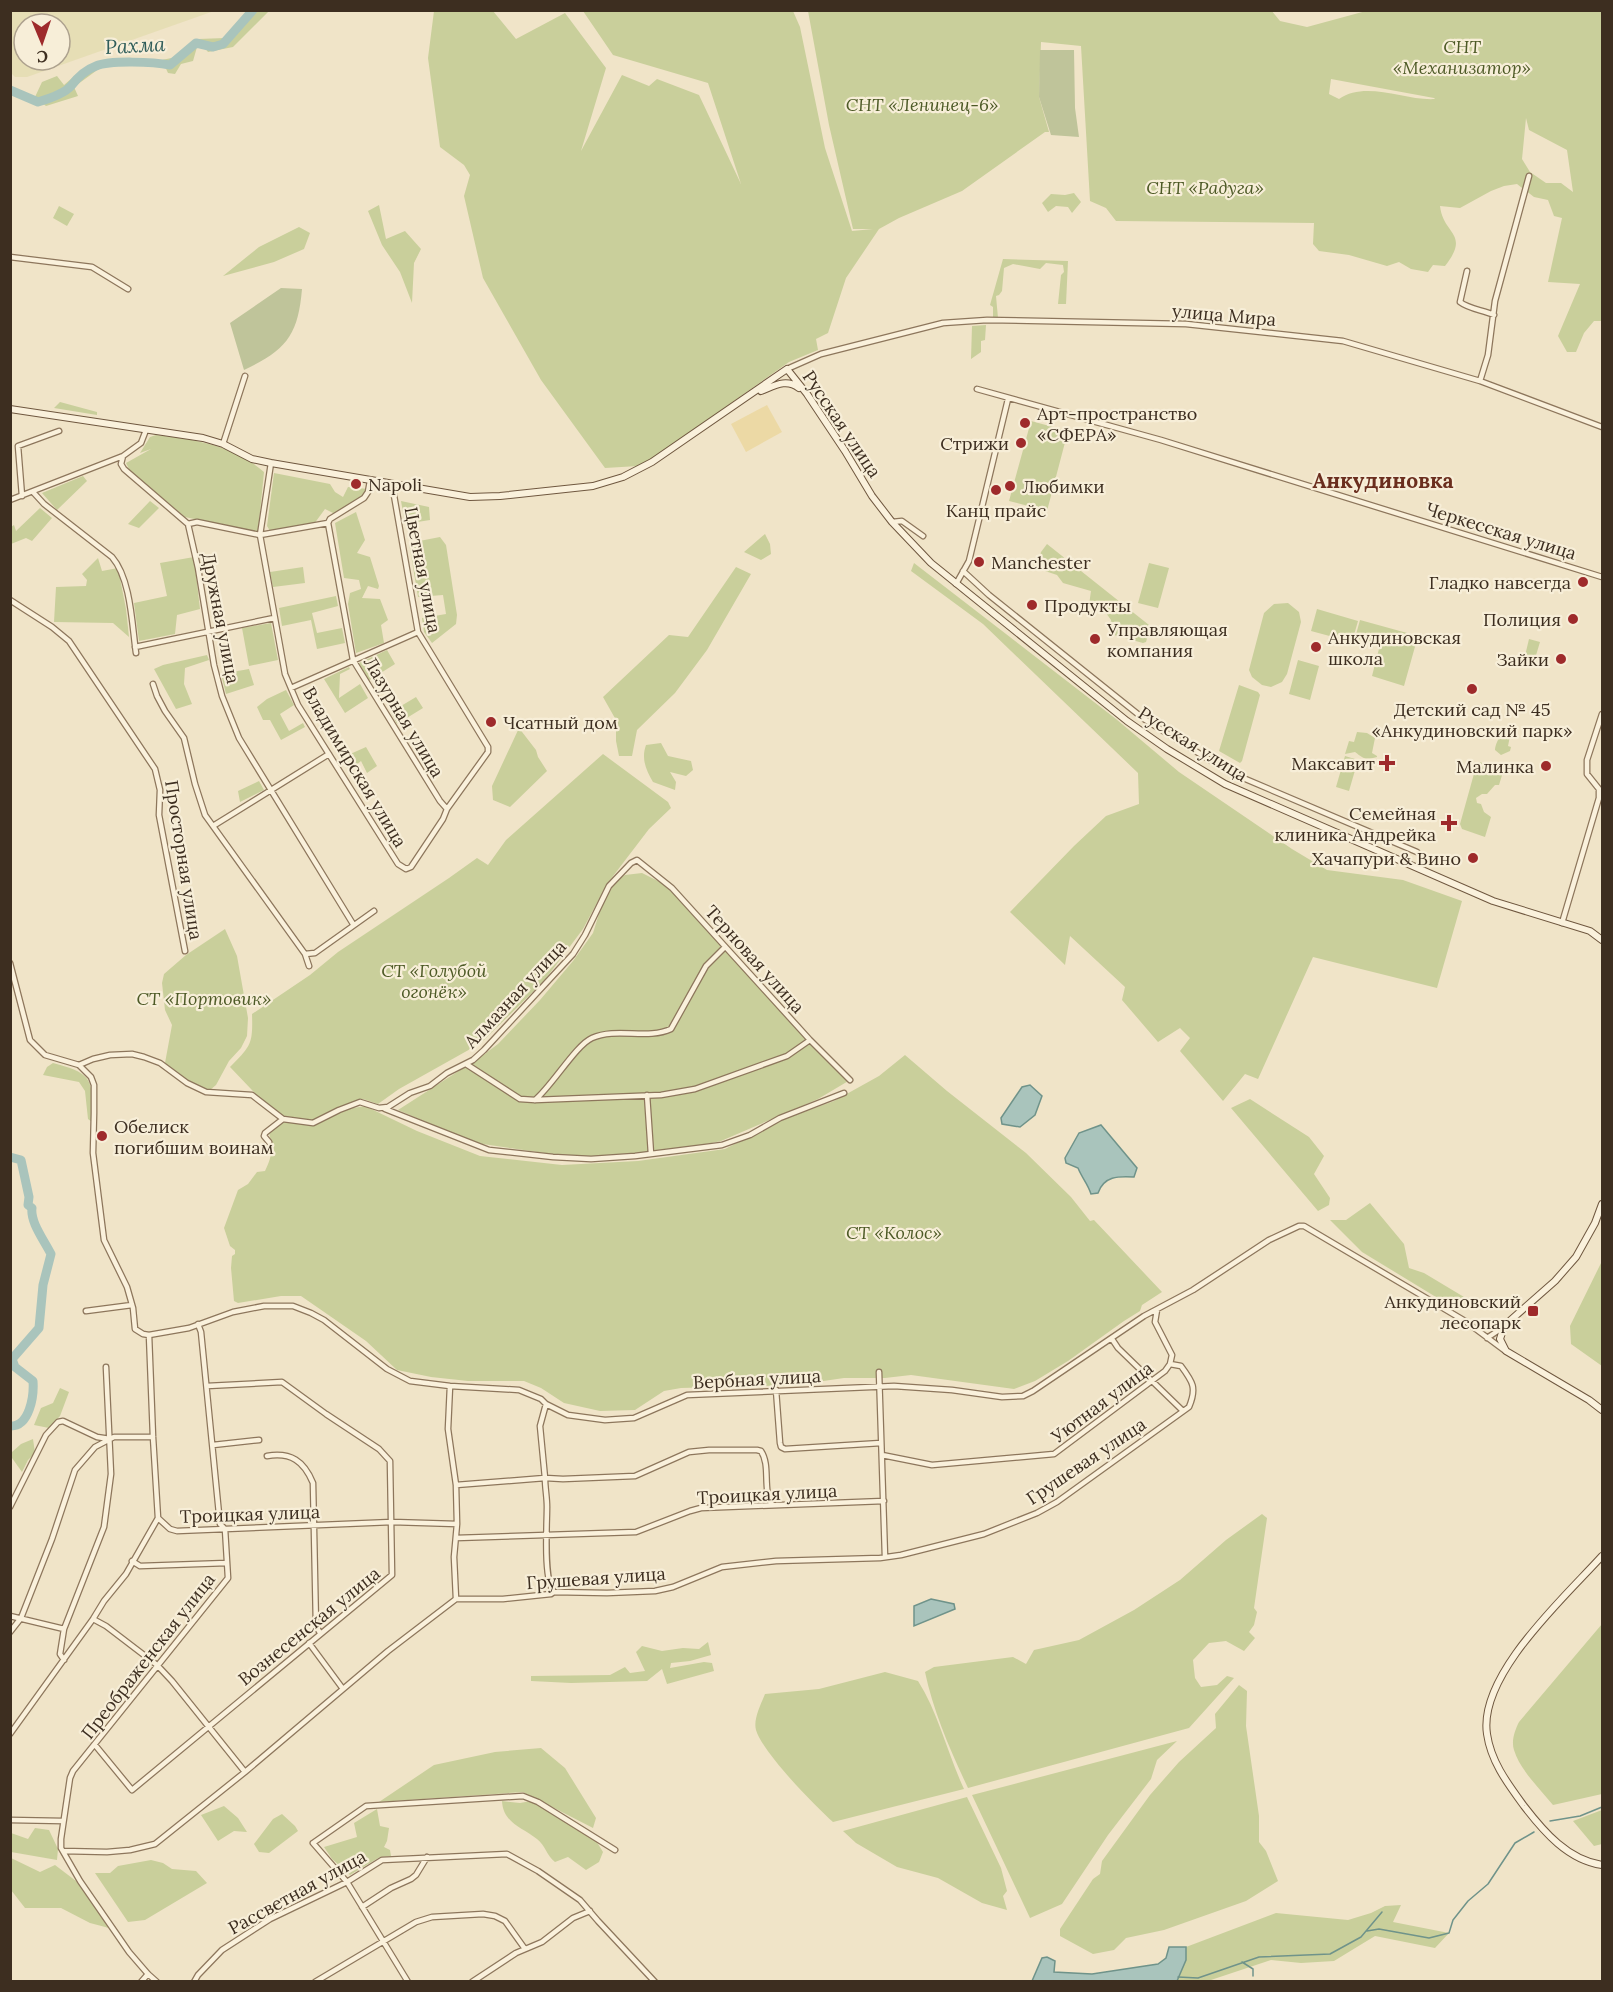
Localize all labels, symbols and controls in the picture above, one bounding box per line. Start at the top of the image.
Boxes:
north arrow [12,12,72,72]
water label: Рахма [104,31,166,59]
park label: СНТ «Механизатор» [1393,35,1531,79]
text: С [37,47,48,67]
park label: СНТ «Ленинец-6» [846,93,998,116]
park label: СНТ «Радуга» [1146,176,1264,199]
street label: улица Мира [1171,299,1277,331]
street label: Русская улица [798,366,886,482]
place label: Арт-пространство «СФЕРА» [1036,402,1197,446]
marker: Арт-пространство «СФЕРА» [1018,416,1032,430]
place label: Стрижи [940,432,1009,455]
marker: Стрижи [1014,436,1028,450]
district label: Анкудиновка [1312,467,1454,494]
place label: Napoli [368,473,422,496]
place label: Любимки [1022,475,1104,498]
marker: Napoli [349,477,363,491]
marker: Любимки [1003,479,1017,493]
marker: Канц прайс [989,483,1003,497]
street label: Черкесская улица [1423,497,1579,565]
place label: Канц прайс [946,499,1046,522]
street label: Цветная улица [399,505,447,635]
street label: Дружная улица [197,550,245,686]
place label: Manchester [991,551,1091,574]
marker: Manchester [972,555,986,569]
place label: Гладко навсегда [1429,571,1571,594]
marker: Гладко навсегда [1576,575,1590,589]
place label: Продукты [1044,594,1131,617]
marker: Продукты [1025,598,1039,612]
place label: Полиция [1483,608,1561,631]
marker: Полиция [1566,612,1580,626]
place label: Управляющая компания [1106,618,1228,662]
place label: Анкудиновская школа [1327,626,1461,670]
marker: Управляющая компания [1088,632,1102,646]
marker: Анкудиновская школа [1309,640,1323,654]
place label: Зайки [1496,648,1549,671]
street label: Лазурная улица [359,652,449,782]
marker: Зайки [1554,652,1568,666]
marker: Детский сад № 45 «Анкудиновский парк» [1465,682,1479,696]
street label: Владимирская улица [298,683,412,851]
place label: Детский сад № 45 «Анкудиновский парк» [1371,698,1573,742]
street label: Русская улица [1134,701,1252,787]
place label: Чсатный дом [503,711,618,734]
marker: Чсатный дом [484,715,498,729]
place label: Максавит [1291,752,1375,775]
place label: Малинка [1456,755,1534,778]
marker: Максавит [1380,756,1394,770]
marker: Малинка [1539,759,1553,773]
street label: Просторная улица [160,778,208,942]
place label: Семейная клиника Андрейка [1274,802,1436,846]
marker: Семейная клиника Андрейка [1440,814,1458,832]
place label: Хачапури & Вино [1312,847,1461,870]
marker: Хачапури & Вино [1466,851,1480,865]
street label: Терновая улица [700,900,810,1018]
street label: Алмазная улица [458,935,571,1054]
park label: СТ «Голубой огонёк» [381,959,487,1003]
park label: СТ «Портовик» [137,987,271,1010]
place label: Обелиск погибшим воинам [114,1115,274,1159]
marker: Обелиск погибшим воинам [95,1129,109,1143]
park label: СТ «Колос» [846,1221,942,1244]
place label: Анкудиновский лесопарк [1384,1290,1521,1334]
marker: Анкудиновский лесопарк [1526,1304,1540,1318]
street label: Уютная улица [1046,1356,1157,1448]
street label: Вербная улица [692,1364,822,1394]
street label: Грушевая улица [1022,1412,1150,1510]
street label: Троицкая улица [696,1479,838,1509]
street label: Троицкая улица [179,1500,321,1528]
street label: Вознесенская улица [233,1562,385,1690]
street label: Грушевая улица [526,1562,666,1594]
street label: Преображенская улица [76,1568,220,1744]
street label: Рассветная улица [224,1845,370,1939]

